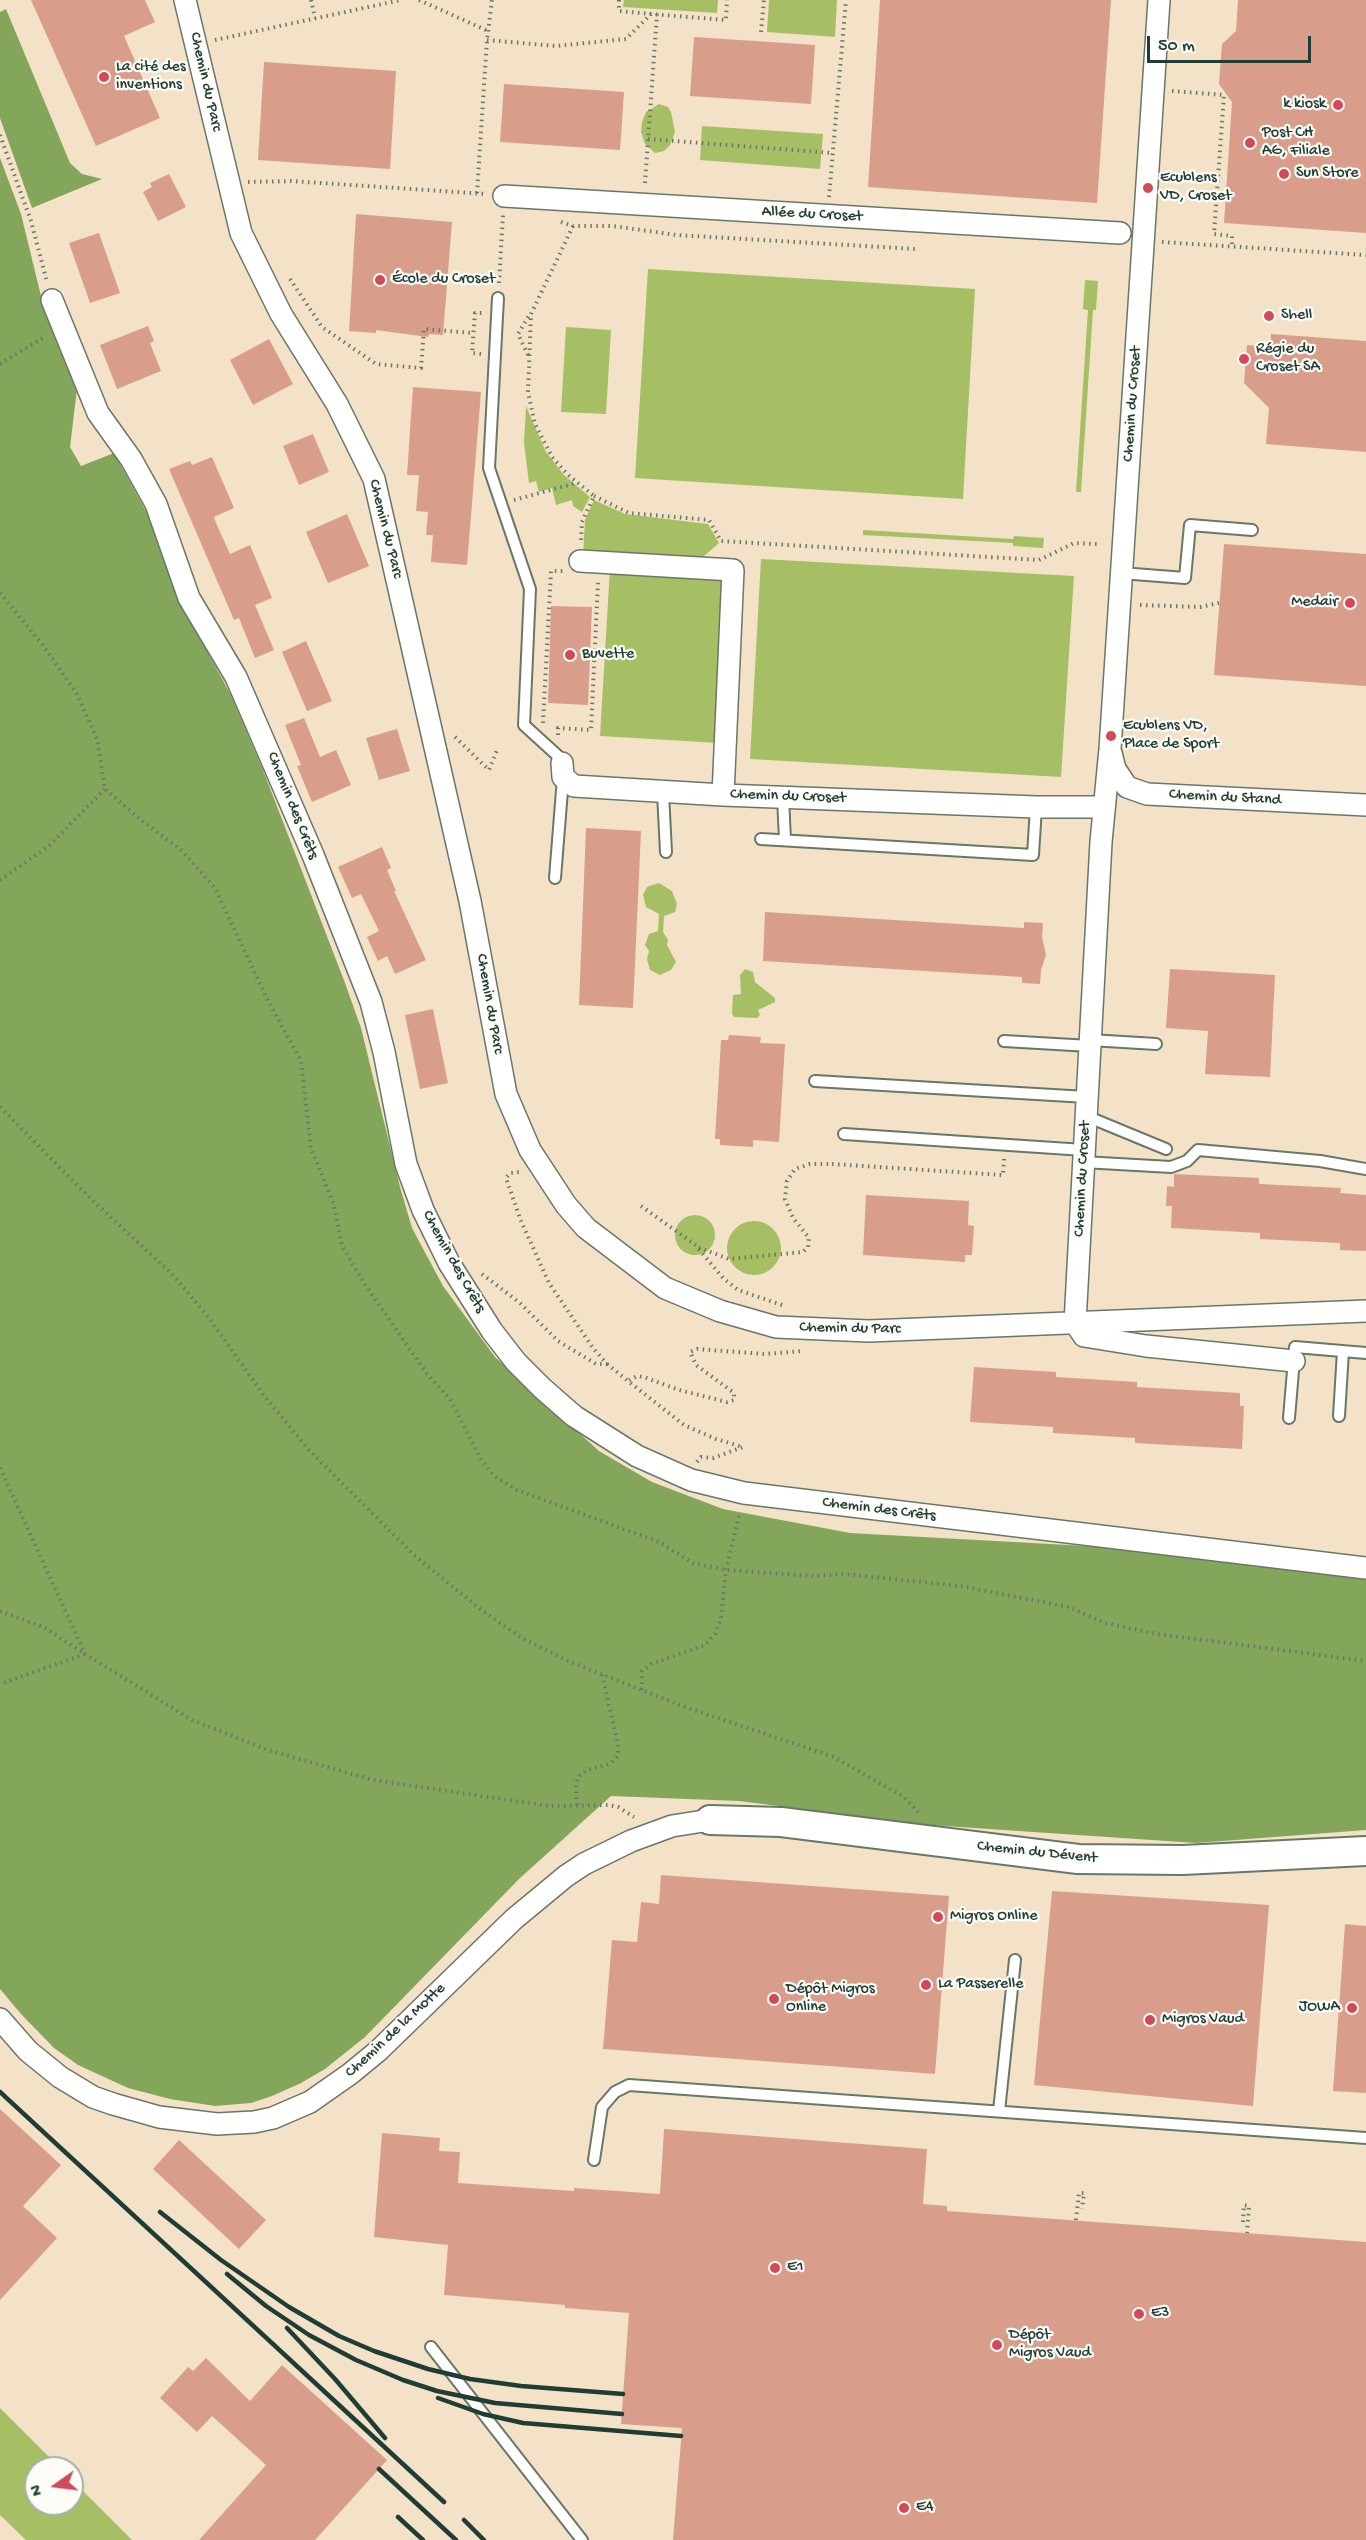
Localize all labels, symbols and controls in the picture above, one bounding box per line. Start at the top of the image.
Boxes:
scale bar [1150,24,1314,62]
street label: Chemin du Parc [184,31,226,133]
text: 50 m [1158,36,1195,57]
place label: La cité des inventions [116,58,186,96]
marker: La cité des inventions [97,70,111,84]
place label: k kiosk [1283,95,1326,115]
marker: k kiosk [1331,98,1345,112]
place label: Post CH AG, Filiale [1262,124,1330,162]
marker: Post CH AG, Filiale [1243,136,1257,150]
place label: Sun Store [1296,164,1358,184]
marker: Sun Store [1277,167,1291,181]
place label: Ecublens VD, Croset [1160,169,1231,207]
marker: Ecublens VD, Croset [1141,181,1155,195]
street label: Allée du Croset [761,203,863,227]
place label: École du Croset [392,270,495,290]
marker: École du Croset [373,273,387,287]
place label: Shell [1281,306,1312,326]
marker: Shell [1262,309,1276,323]
place label: Régie du Croset SA [1256,340,1320,378]
street label: Chemin du Croset [1119,346,1147,462]
marker: Régie du Croset SA [1237,352,1251,366]
street label: Chemin du Parc [363,478,407,580]
place label: Medair [1291,593,1338,613]
marker: Medair [1343,596,1357,610]
place label: Buvette [582,645,634,665]
marker: Buvette [563,648,577,662]
place label: Ecublens VD, Place de Sport [1123,717,1219,755]
marker: Ecublens VD, Place de Sport [1104,729,1118,743]
street label: Chemin des Crêts [262,750,322,862]
street label: Chemin du Croset [730,785,846,809]
street label: Chemin du Stand [1168,785,1282,811]
street label: Chemin du Parc [471,952,507,1056]
street label: Chemin du Croset [1070,1121,1096,1237]
street label: Chemin des Crêts [417,1207,489,1317]
street label: Chemin du Parc [799,1319,901,1339]
street label: Chemin des Crêts [821,1494,937,1526]
street label: Chemin du Dévent [976,1837,1098,1869]
place label: Migros Online [950,1907,1037,1927]
marker: Migros Online [931,1910,945,1924]
place label: La Passerelle [938,1975,1024,1995]
marker: La Passerelle [919,1978,933,1992]
street label: Chemin de la Motte [342,1980,450,2082]
place label: Dépôt Migros Online [786,1980,875,2018]
marker: Dépôt Migros Online [767,1992,781,2006]
place label: JOWA [1299,1998,1340,2018]
marker: JOWA [1345,2001,1359,2015]
place label: Migros Vaud [1162,2010,1244,2030]
marker: Migros Vaud [1143,2013,1157,2027]
place label: E1 [787,2258,803,2278]
marker: E1 [768,2261,782,2275]
place label: E3 [1151,2304,1169,2324]
marker: E3 [1132,2307,1146,2321]
place label: Dépôt Migros Vaud [1009,2326,1091,2364]
marker: Dépôt Migros Vaud [990,2338,1004,2352]
north arrow [24,2456,84,2516]
text: N [28,2483,48,2497]
place label: E4 [916,2498,934,2518]
marker: E4 [897,2501,911,2515]

